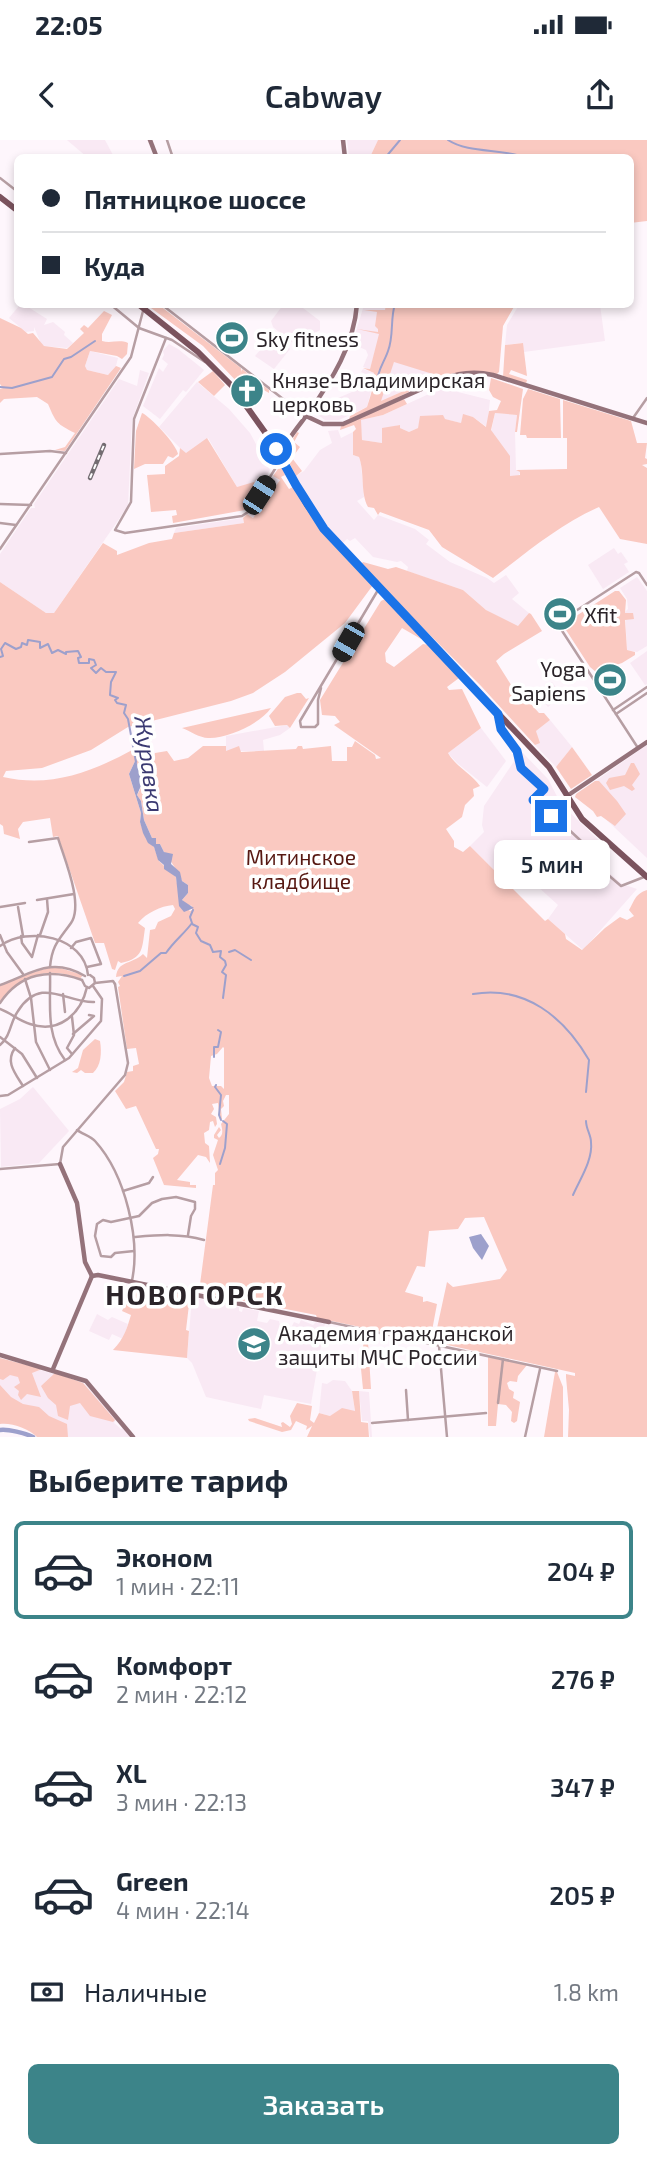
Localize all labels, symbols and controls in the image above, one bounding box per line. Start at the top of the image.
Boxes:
text: 22:05 [35,9,103,40]
icon: back [28,76,66,114]
text: Cabway [265,76,382,114]
icon: share [581,76,619,114]
text: Пятницкое шоссе [84,183,306,214]
text: Куда [84,250,145,281]
sports icon: Sky fitness [213,319,251,357]
place label: Sky fitness [256,326,359,351]
place label: Князе-Владимирская церковь [272,367,485,416]
church icon: Князе-Владимирская церковь [228,372,266,410]
route start [260,433,292,465]
car [239,472,280,518]
sports icon: Xfit [541,595,579,633]
place label: Xfit [584,602,617,627]
car [329,619,368,665]
place label: Yoga Sapiens [511,656,586,705]
sports icon: Yoga Sapiens [591,661,629,699]
water label: Журавка [129,713,171,814]
route end [535,800,567,832]
callout: 5 мин [493,840,609,890]
park label: Митинское кладбище [246,844,356,893]
text: 5 мин [521,850,583,878]
district label: НОВОГОРСК [105,1277,285,1311]
place label: Академия гражданской защиты МЧС России [278,1320,514,1369]
school or university icon: Академия гражданской защиты МЧС России [235,1325,273,1363]
text: Выберите тариф [28,1460,288,1498]
icon: car [32,1539,95,1602]
text: Эконом [116,1541,213,1572]
text: 204 ₽ [547,1555,615,1586]
text: 1 мин · 22:11 [116,1572,240,1600]
icon: car [32,1647,95,1710]
text: Комфорт [116,1649,232,1680]
text: 276 ₽ [551,1663,615,1694]
text: 2 мин · 22:12 [116,1680,247,1708]
icon: car [32,1755,95,1818]
text: XL [116,1757,147,1788]
text: 347 ₽ [550,1771,615,1802]
text: 3 мин · 22:13 [116,1788,247,1816]
icon: car [32,1863,95,1926]
text: Green [116,1865,189,1896]
text: 205 ₽ [549,1879,615,1910]
text: 4 мин · 22:14 [116,1896,250,1924]
icon: cash [28,1973,66,2011]
text: Наличные [84,1976,207,2007]
text: 1.8 km [554,1978,619,2006]
button: Заказать [28,2064,619,2144]

